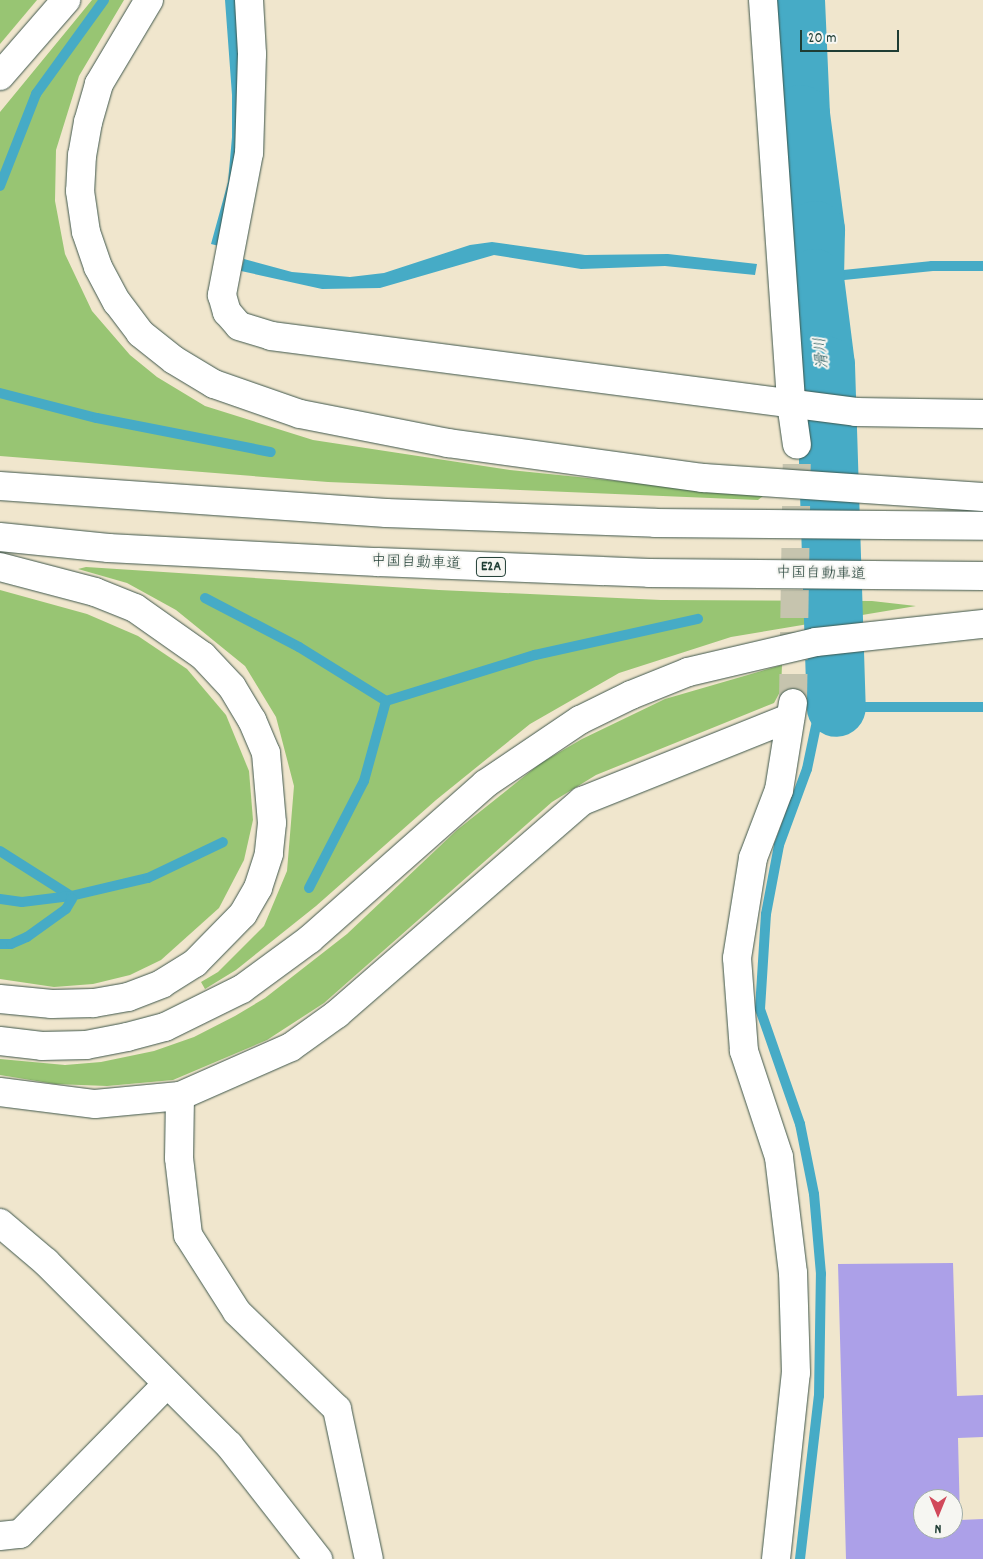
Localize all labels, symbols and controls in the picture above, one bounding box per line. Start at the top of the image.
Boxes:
scale bar [803,20,902,52]
text: 20 m [808,28,836,50]
water label: 滑川 [812,336,834,370]
street label: 中国自動車道 [371,553,461,575]
road number: E2A [475,556,507,578]
street label: 中国自動車道 [776,565,866,585]
north arrow [913,1489,963,1539]
text: N [935,1518,941,1538]

